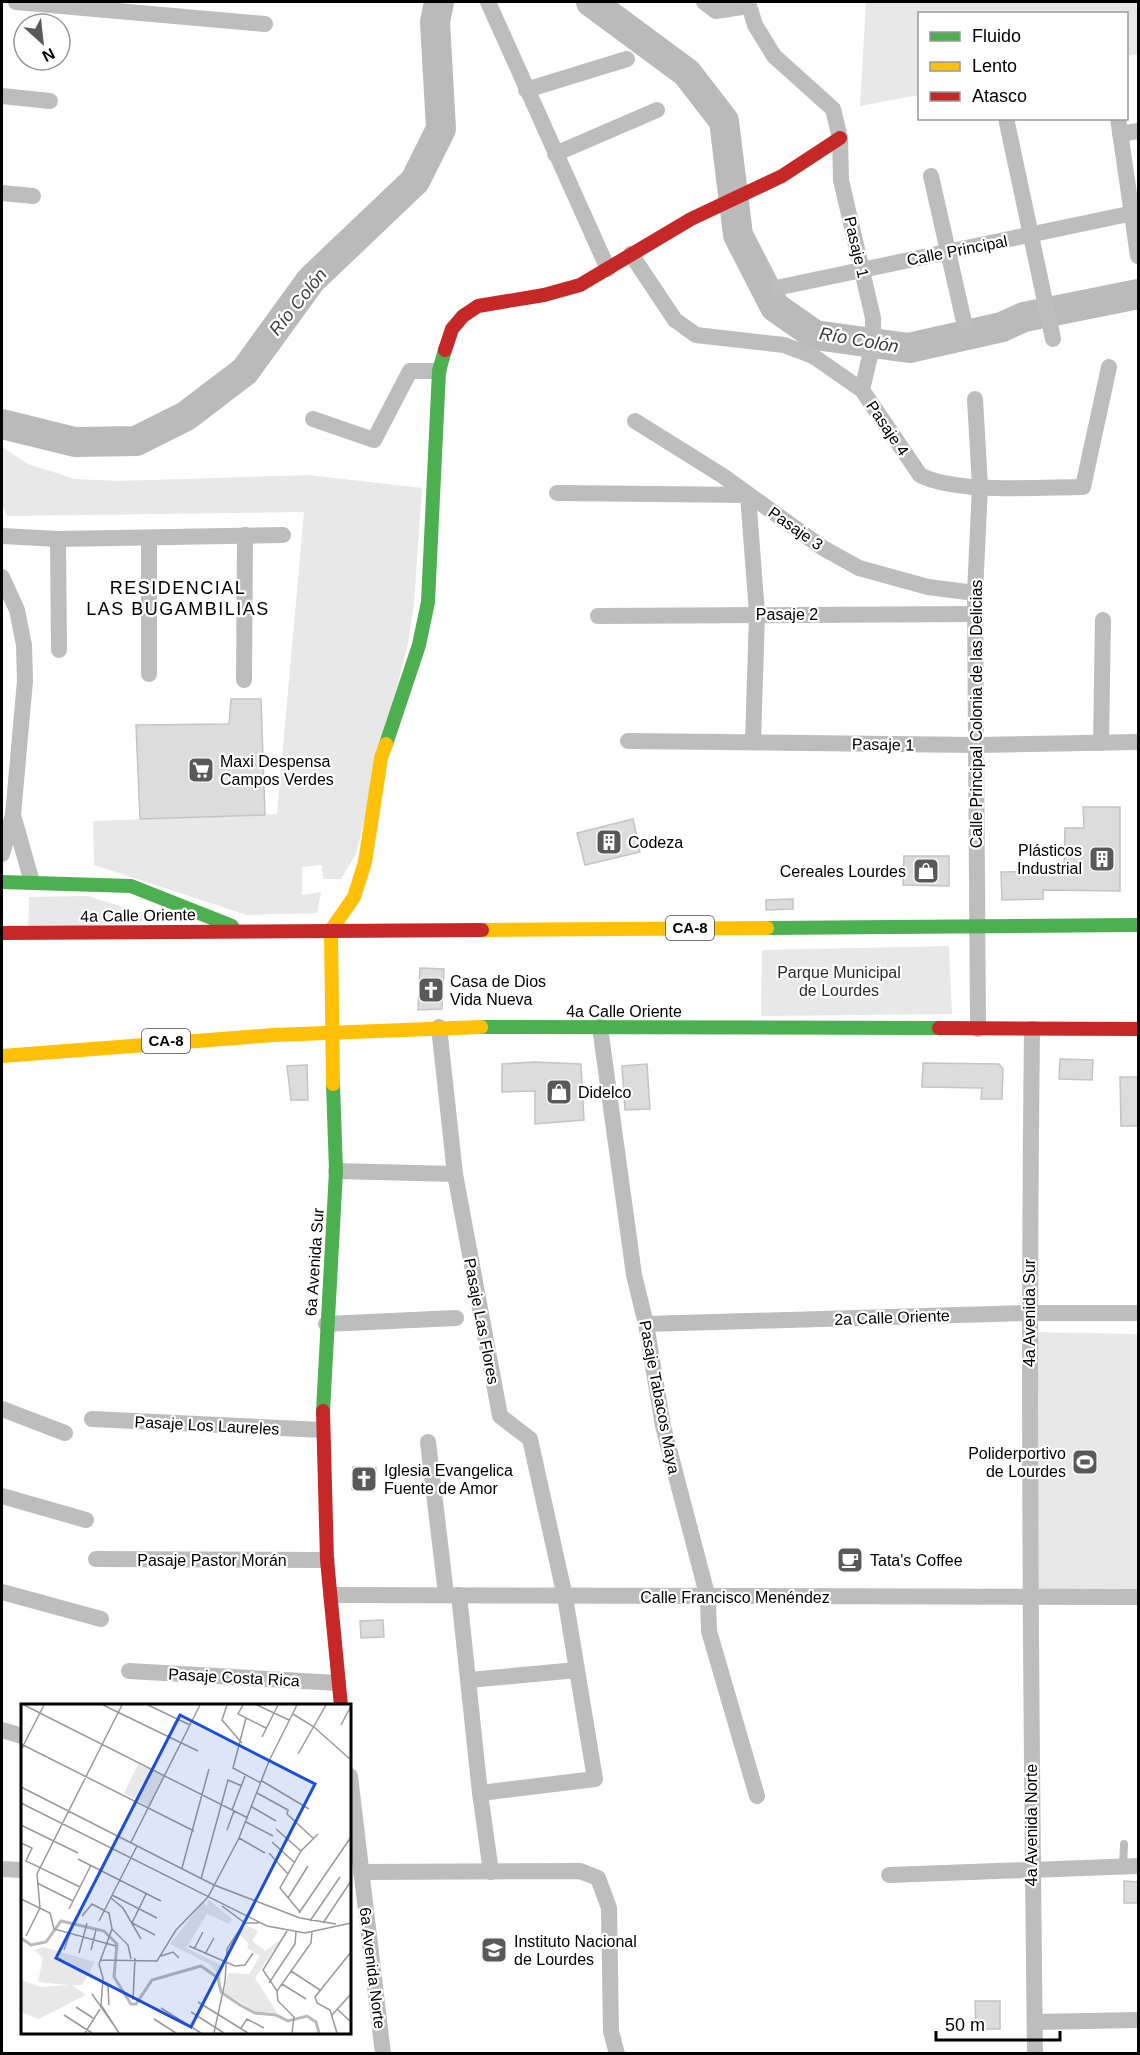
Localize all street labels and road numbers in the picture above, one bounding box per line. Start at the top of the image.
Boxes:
street label: Pasaje 1 [841,215,872,279]
street label: Calle Principal [905,232,1009,269]
street label: Pasaje 4 [863,398,912,459]
street label: Pasaje 3 [765,504,826,553]
street label: Calle Principal Colonia de las Delicias [968,580,985,848]
street label: Pasaje 2 [756,606,818,623]
street label: Pasaje 1 [852,735,914,754]
street label: 4a Calle Oriente [80,906,196,925]
road number: CA-8 [666,916,714,940]
street label: 4a Calle Oriente [566,1003,682,1020]
road number: CA-8 [142,1029,190,1053]
street label: 6a Avenida Sur [302,1207,327,1317]
street label: Pasaje Las Flores [461,1257,502,1386]
street label: 4a Avenida Sur [1021,1258,1038,1367]
street label: 2a Calle Oriente [834,1307,950,1328]
street label: Pasaje Tabacos Maya [636,1319,683,1475]
street label: Pasaje Los Laureles [134,1413,280,1438]
street label: Pasaje Pastor Morán [137,1552,287,1569]
street label: Calle Francisco Menéndez [640,1589,830,1606]
street label: Pasaje Costa Rica [168,1666,300,1689]
street label: 4a Avenida Norte [1023,1764,1040,1886]
street label: 6a Avenida Norte [357,1906,388,2030]

